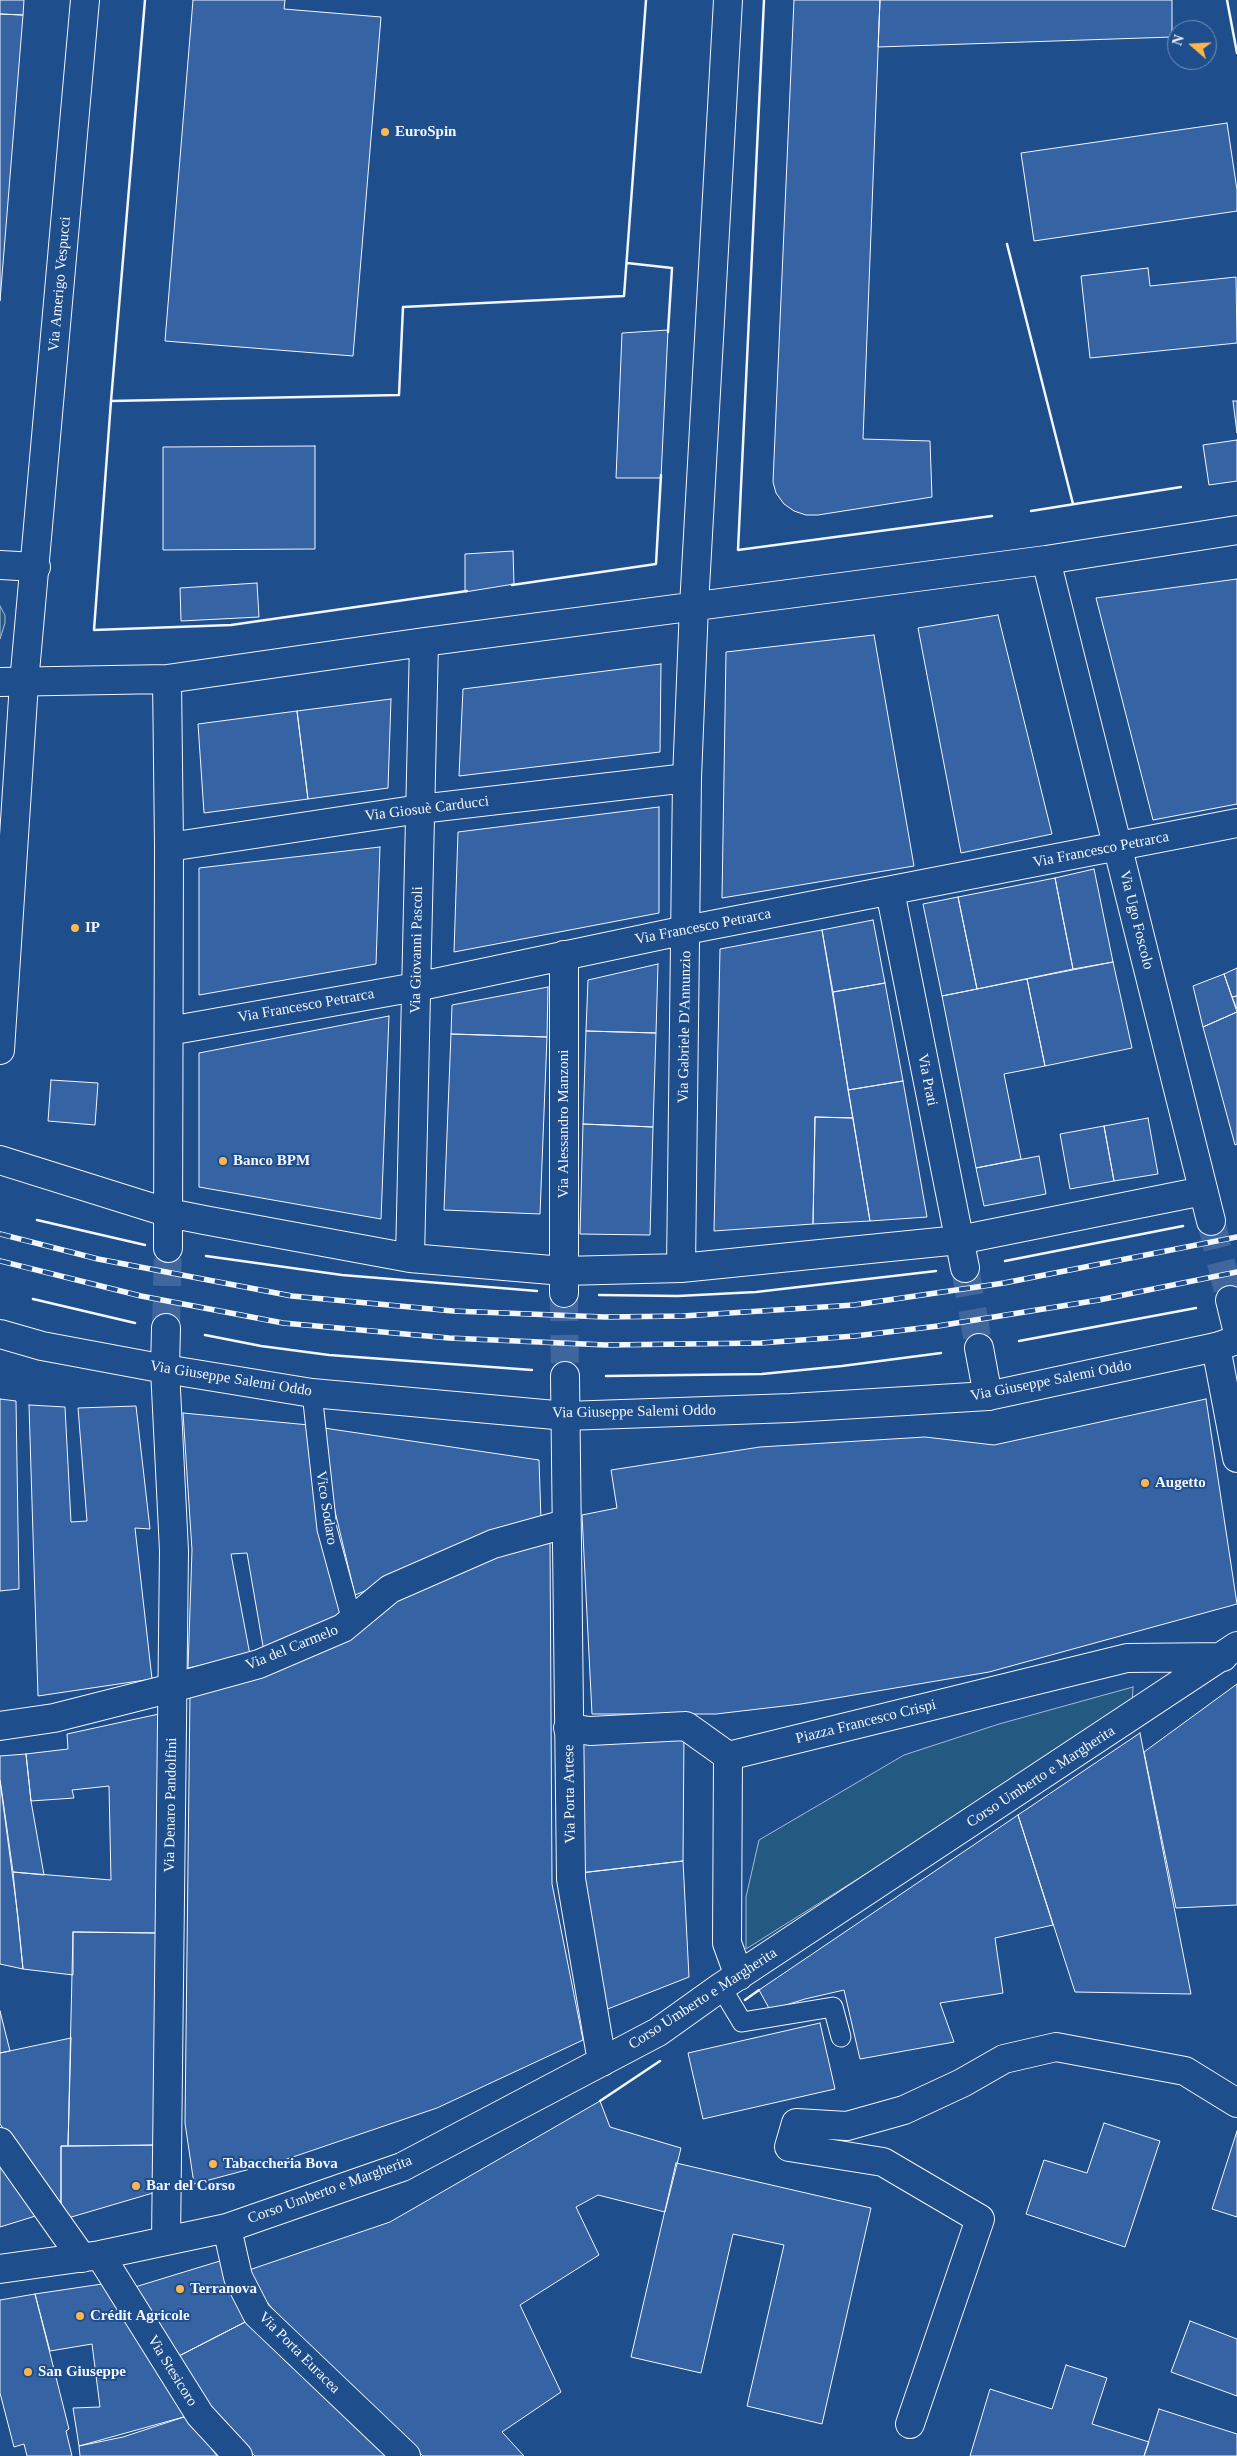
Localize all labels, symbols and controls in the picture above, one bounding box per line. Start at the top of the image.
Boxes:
north arrow [1167,20,1217,70]
text: N [1170,33,1187,48]
place label: EuroSpin [395,123,456,141]
marker: EuroSpin [379,126,391,138]
street label: Via Amerigo Vespucci [45,216,75,352]
street label: Via Giosuè Carducci [364,792,490,826]
street label: Via Francesco Petrarca [1031,828,1171,872]
street label: Via Ugo Foscolo [1115,869,1157,971]
street label: Via Giovanni Pascoli [407,886,427,1014]
street label: Via Francesco Petrarca [633,905,773,949]
place label: IP [85,919,100,937]
marker: IP [69,922,81,934]
street label: Via Gabriele D'Annunzio [675,951,695,1103]
street label: Via Francesco Petrarca [236,985,376,1027]
street label: Via Alessandro Manzoni [555,1049,573,1199]
street label: Via Prati [913,1052,941,1108]
place label: Banco BPM [233,1152,310,1170]
marker: Banco BPM [217,1155,229,1167]
street label: Via Giuseppe Salemi Oddo [149,1357,313,1401]
street label: Via Giuseppe Salemi Oddo [969,1357,1133,1405]
street label: Via Giuseppe Salemi Oddo [552,1402,716,1422]
street label: Vico Sodaro [311,1470,341,1546]
place label: Augetto [1155,1474,1206,1492]
marker: Augetto [1139,1477,1151,1489]
street label: Via del Carmelo [243,1621,341,1675]
street label: Piazza Francesco Crispi [794,1696,938,1748]
street label: Corso Umberto e Margherita [963,1722,1119,1832]
street label: Via Denaro Pandolfini [161,1737,181,1873]
street label: Via Porta Artese [560,1744,580,1844]
street label: Corso Umberto e Margherita [625,1944,781,2054]
street label: Corso Umberto e Margherita [245,2152,415,2228]
place label: Tabaccheria Bova [223,2155,338,2173]
marker: Tabaccheria Bova [207,2158,219,2170]
place label: Bar del Corso [146,2177,235,2195]
marker: Bar del Corso [130,2180,142,2192]
place label: Terranova [190,2280,257,2298]
marker: Terranova [174,2283,186,2295]
place label: Crédit Agricole [90,2307,190,2325]
street label: Via Porta Euracea [254,2308,344,2398]
marker: Crédit Agricole [74,2310,86,2322]
street label: Via Stesicoro [143,2332,201,2410]
place label: San Giuseppe [38,2363,126,2381]
marker: San Giuseppe [22,2366,34,2378]

